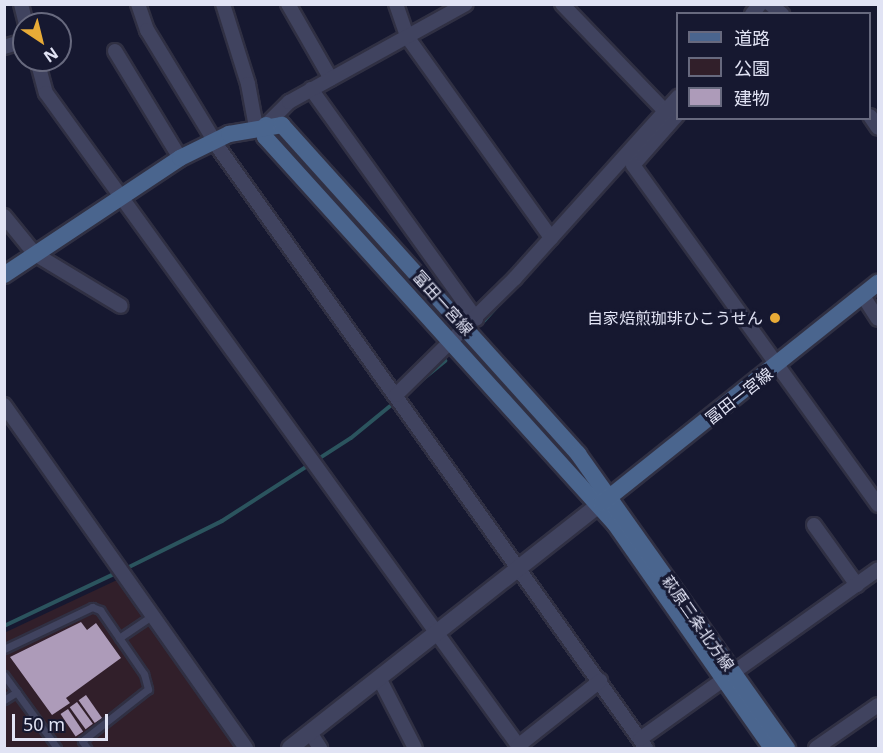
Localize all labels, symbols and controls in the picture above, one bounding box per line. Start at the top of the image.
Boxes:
north arrow [12,12,72,72]
legend [676,12,871,120]
text: 道路 [734,26,770,50]
text: N [40,42,63,68]
text: 公園 [734,56,770,80]
text: 建物 [734,86,770,110]
street label: 富田一宮線 [409,267,477,339]
place label: 自家焙煎珈琲ひこうせん [587,308,763,328]
marker: 自家焙煎珈琲ひこうせん [768,311,782,325]
street label: 冨田一宮線 [702,364,776,428]
street label: 萩原三条北方線 [658,572,738,674]
scale bar [15,702,111,740]
text: 50 m [23,712,65,736]

